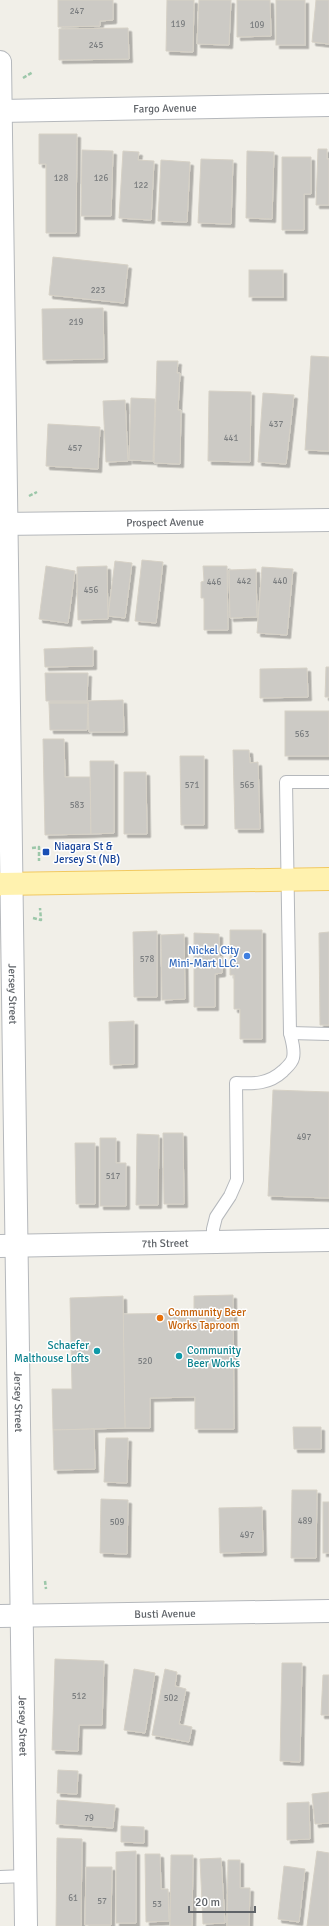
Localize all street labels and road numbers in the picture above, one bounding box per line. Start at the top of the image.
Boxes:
street label: Fargo Avenue [133,101,197,115]
street label: Prospect Avenue [126,515,204,529]
street label: Jersey Street [6,963,20,1025]
street label: 7th Street [141,1236,189,1250]
street label: Jersey Street [12,1371,26,1433]
street label: Busti Avenue [134,1607,196,1620]
street label: Jersey Street [16,1695,30,1757]

